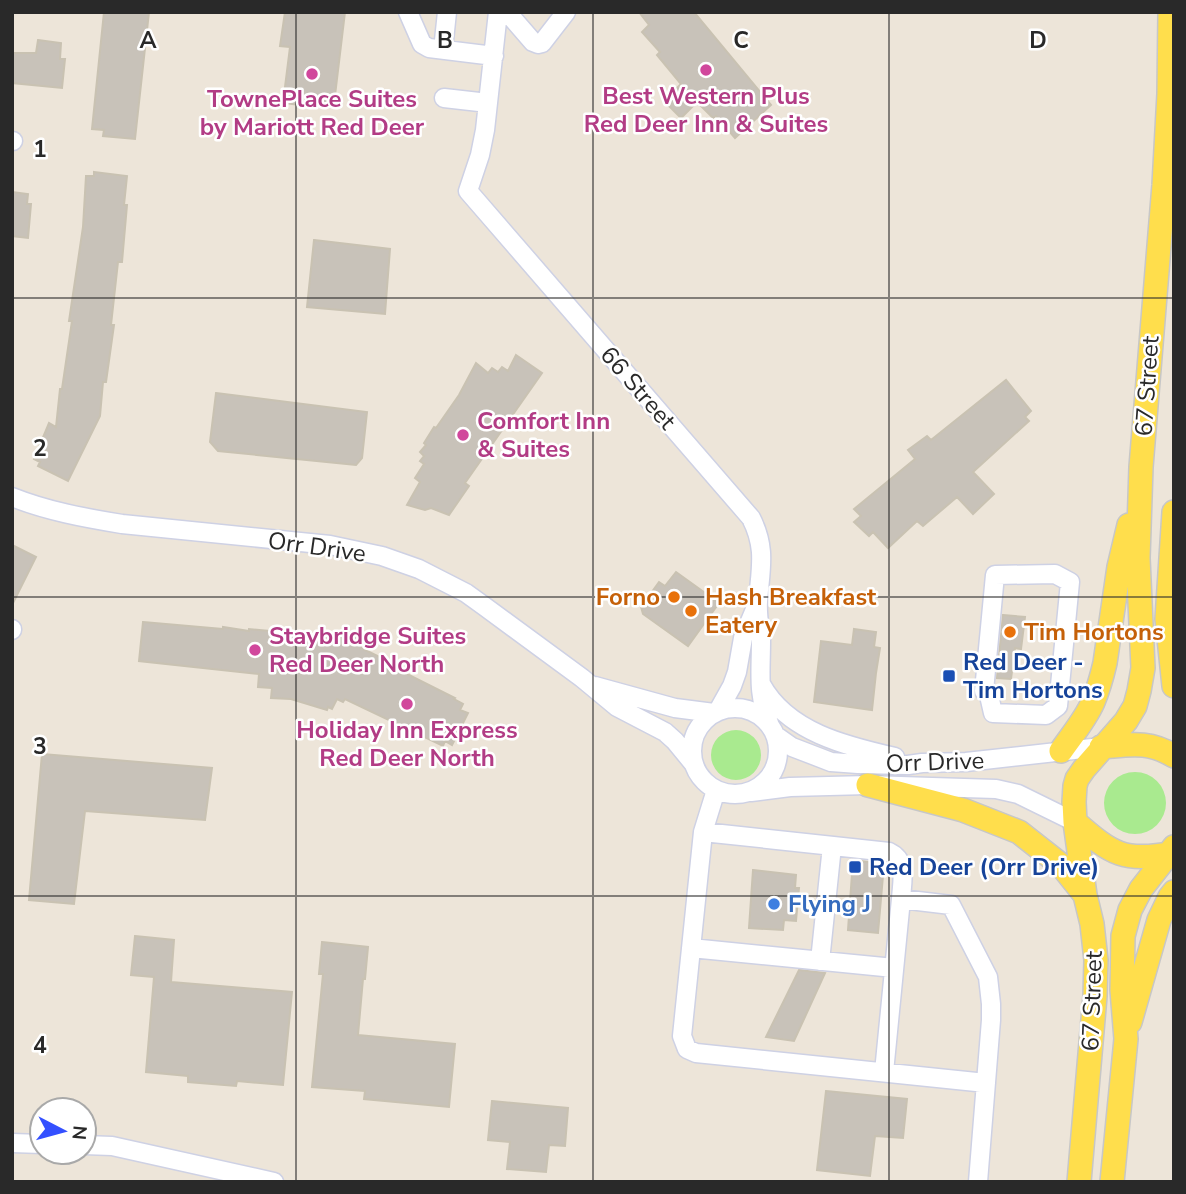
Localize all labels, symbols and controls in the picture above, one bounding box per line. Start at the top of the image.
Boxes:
text: A [139,25,157,56]
text: B [437,25,453,56]
text: C [733,25,749,56]
text: D [1029,25,1047,56]
marker: Best Western Plus Red Deer Inn & Suites [698,62,714,78]
marker: TownePlace Suites by Mariott Red Deer [304,66,320,82]
place label: Best Western Plus Red Deer Inn & Suites [584,80,828,140]
place label: TownePlace Suites by Mariott Red Deer [200,83,425,143]
text: 1 [33,134,47,165]
street label: 67 Street [1128,334,1167,437]
street label: 66 Street [593,340,683,437]
place label: Comfort Inn & Suites [477,405,610,465]
marker: Comfort Inn & Suites [455,427,471,443]
text: 2 [33,433,47,464]
street label: Orr Drive [266,524,368,570]
place label: Forno [596,581,660,613]
place label: Hash Breakfast Eatery [705,581,877,641]
marker: Forno [666,589,682,605]
marker: Hash Breakfast Eatery [683,603,699,619]
place label: Tim Hortons [1024,616,1164,648]
place label: Staybridge Suites Red Deer North [269,620,466,680]
marker: Tim Hortons [1002,624,1018,640]
marker: Staybridge Suites Red Deer North [247,642,263,658]
place label: Red Deer - Tim Hortons [963,646,1103,706]
marker: Red Deer - Tim Hortons [941,668,957,684]
marker: Holiday Inn Express Red Deer North [399,696,415,712]
place label: Holiday Inn Express Red Deer North [296,714,518,774]
text: 3 [33,731,47,762]
street label: Orr Drive [885,744,985,780]
place label: Red Deer (Orr Drive) [869,851,1099,883]
marker: Red Deer (Orr Drive) [847,859,863,875]
place label: Flying J [788,888,871,920]
marker: Flying J [766,896,782,912]
street label: 67 Street [1074,950,1110,1052]
text: 4 [33,1030,47,1061]
north arrow [28,1096,98,1166]
text: N [65,1124,93,1141]

